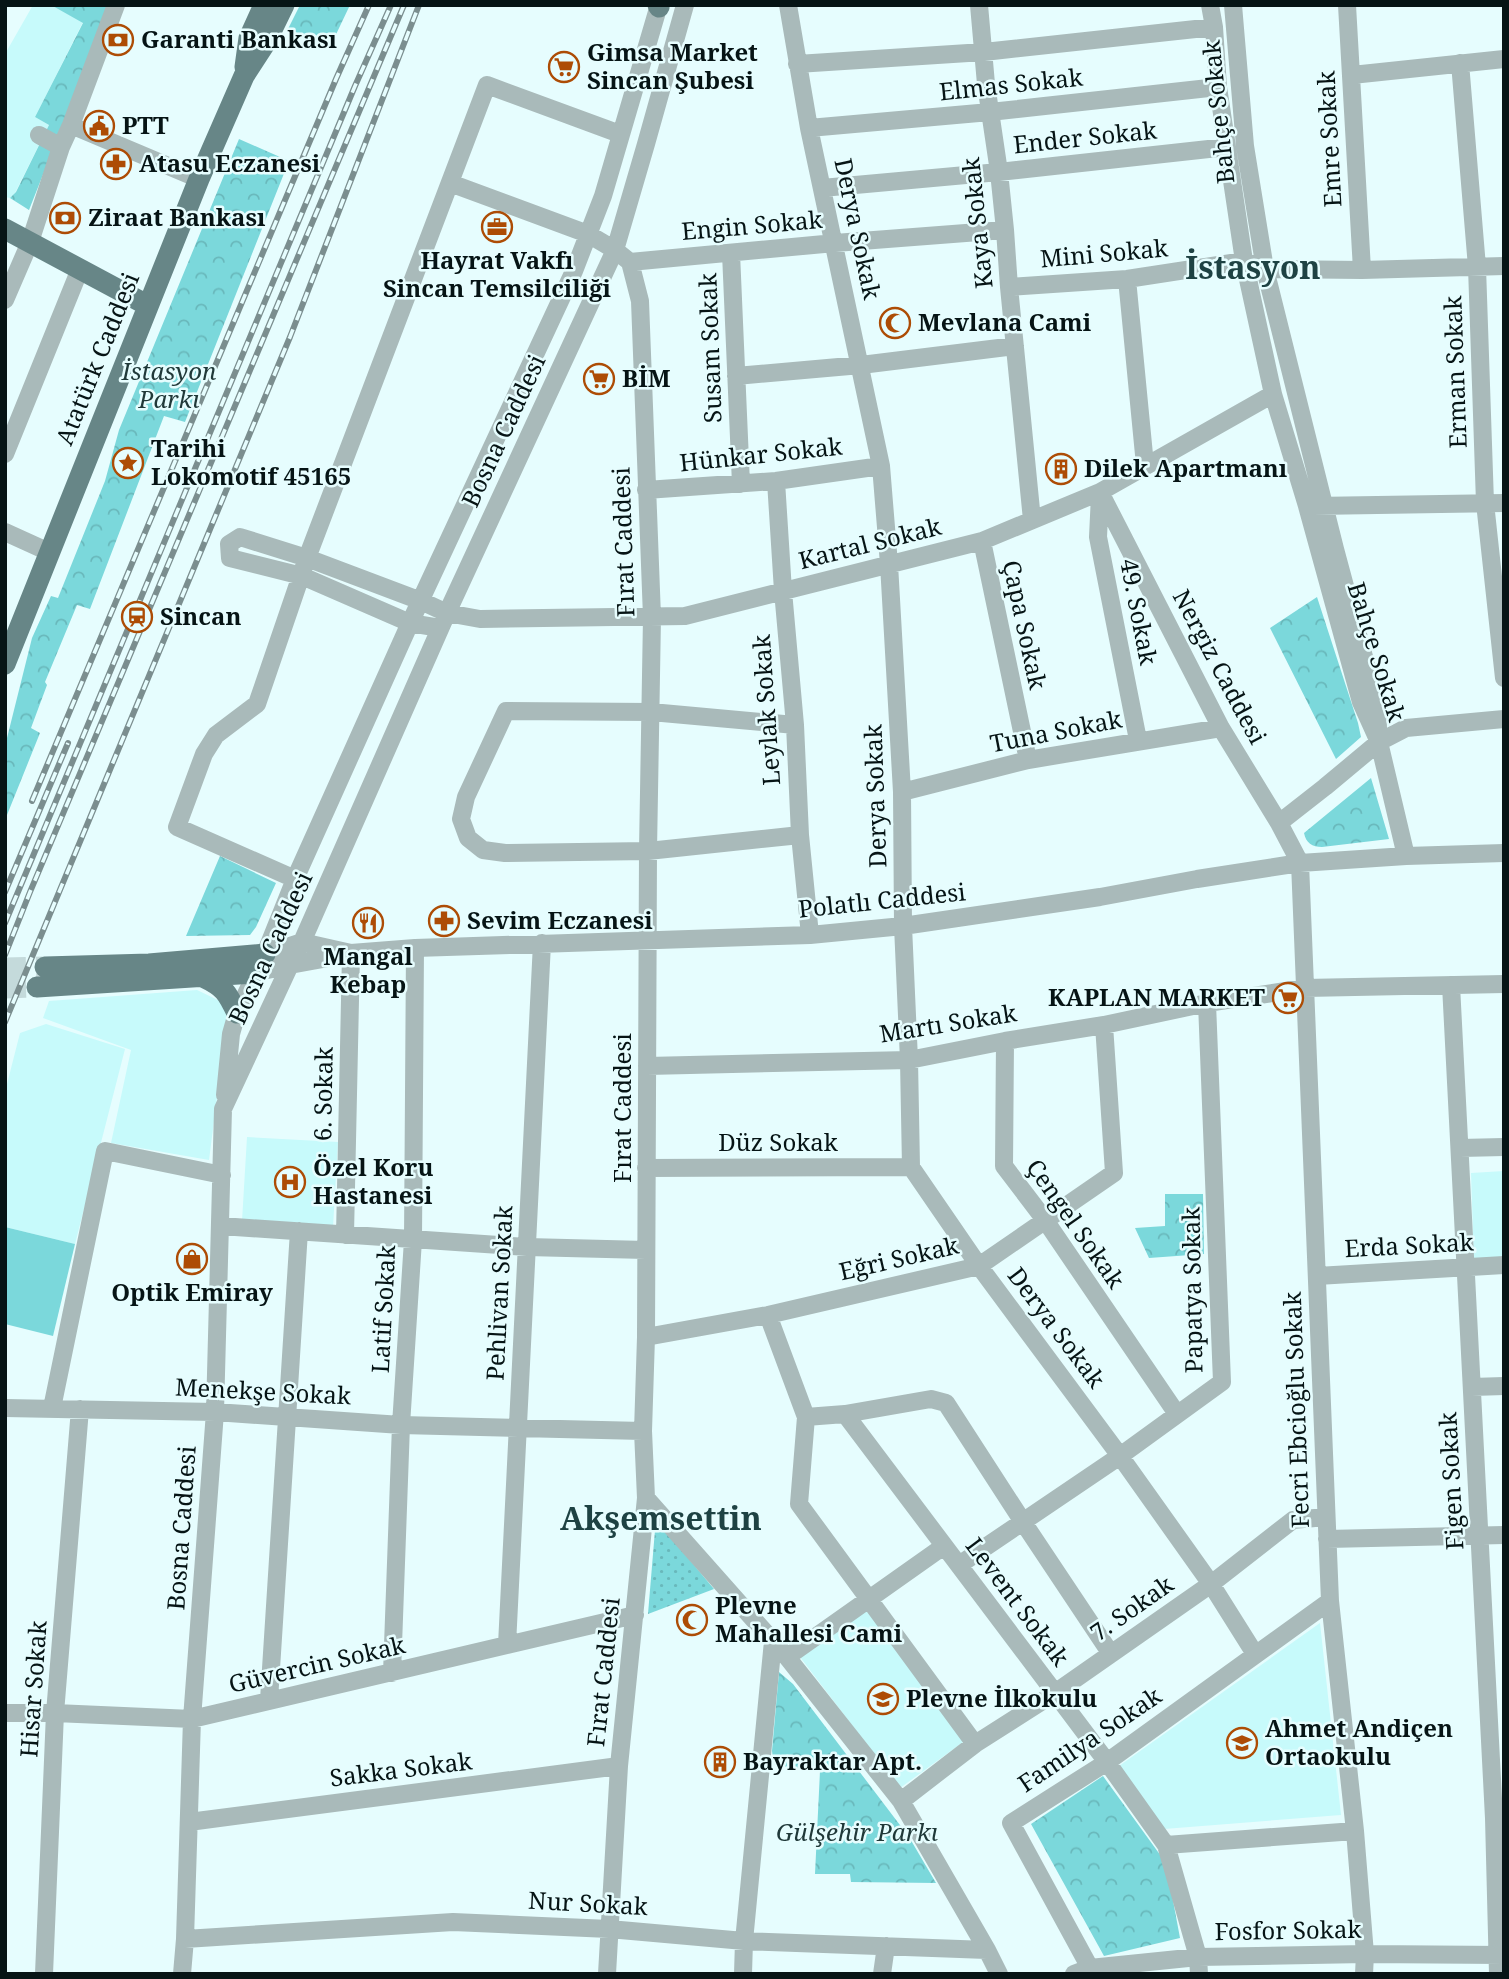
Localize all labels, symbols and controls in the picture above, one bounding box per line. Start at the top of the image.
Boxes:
place label: Garanti Bankası [141,22,338,55]
bank icon: Garanti Bankası [101,23,135,57]
place label: Gimsa Market Sincan Şubesi [587,35,758,96]
street label: Bahçe Sokak [1193,38,1241,185]
supermarket icon: Gimsa Market Sincan Şubesi [547,50,581,84]
street label: Elmas Sokak [937,59,1085,107]
street label: Emre Sokak [1308,69,1349,208]
place label: PTT [122,108,169,141]
public building icon: PTT [82,109,116,143]
street label: Ender Sokak [1011,112,1159,160]
place label: Atasu Eczanesi [139,146,321,179]
pharmacy icon: Atasu Eczanesi [99,147,133,181]
street label: Derya Sokak [827,155,890,303]
street label: Kaya Sokak [953,155,1000,290]
place label: Ziraat Bankası [88,200,266,233]
bank icon: Ziraat Bankası [48,201,82,235]
street label: Engin Sokak [680,202,825,247]
office icon: Hayrat Vakfı Sincan Temsilciliği [480,210,514,244]
street label: Mini Sokak [1039,230,1170,275]
place label: Hayrat Vakfı Sincan Temsilciliği [383,243,612,304]
district label: İstasyon [1185,245,1321,288]
street label: Atatürk Caddesi [47,267,146,450]
street label: Susam Sokak [690,272,729,424]
street label: Erman Sokak [1435,294,1474,449]
place label: Mevlana Cami [918,305,1092,338]
mosque icon: Mevlana Cami [878,306,912,340]
street label: Bosna Caddesi [453,348,553,512]
park label: İstasyon Parkı [121,354,216,415]
place label: BİM [622,361,671,394]
supermarket icon: BİM [582,362,616,396]
street label: Hünkar Sokak [678,428,845,478]
place label: Tarihi Lokomotif 45165 [151,431,351,492]
place icon: Tarihi Lokomotif 45165 [111,446,145,480]
place label: Dilek Apartmanı [1084,451,1288,484]
building icon: Dilek Apartmanı [1044,452,1078,486]
street label: Fırat Caddesi [603,466,642,618]
street label: Kartal Sokak [795,509,945,576]
street label: 49. Sokak [1113,556,1166,669]
street label: Çapa Sokak [996,557,1055,693]
street label: Bahçe Sokak [1341,578,1415,726]
street label: Nergiz Caddesi [1166,583,1275,750]
place label: Sincan [160,599,241,632]
station icon: Sincan [120,600,154,634]
street label: Leylak Sokak [744,633,787,787]
street label: Tuna Sokak [987,701,1125,759]
street label: Derya Sokak [855,723,893,868]
street label: Bosna Caddesi [220,865,320,1029]
street label: Polatlı Caddesi [796,874,968,925]
place label: Sevim Eczanesi [467,903,653,936]
pharmacy icon: Sevim Eczanesi [427,904,461,938]
restaurant icon: Mangal Kebap [351,906,385,940]
place label: Mangal Kebap [323,939,413,1000]
place label: KAPLAN MARKET [1048,980,1265,1013]
supermarket icon: KAPLAN MARKET [1271,981,1305,1015]
street label: Martı Sokak [877,995,1020,1050]
street label: Fırat Caddesi [605,1033,638,1183]
street label: 6. Sokak [305,1046,340,1141]
street label: Düz Sokak [718,1125,839,1158]
place label: Özel Koru Hastanesi [313,1150,433,1211]
street label: Çengel Sokak [1019,1152,1134,1295]
hospital icon: Özel Koru Hastanesi [273,1165,307,1199]
street label: Pehlivan Sokak [477,1204,520,1381]
street label: Papatya Sokak [1174,1206,1209,1374]
street label: Erda Sokak [1344,1225,1475,1264]
street label: Eğri Sokak [836,1228,963,1287]
shop icon: Optik Emiray [175,1242,209,1276]
street label: Latif Sokak [363,1243,402,1374]
street label: Derya Sokak [1001,1260,1114,1395]
place label: Optik Emiray [111,1275,273,1308]
street label: Fecri Ebcioğlu Sokak [1275,1290,1316,1529]
street label: Menekşe Sokak [174,1369,353,1412]
street label: Figen Sokak [1430,1410,1471,1551]
street label: Bosna Caddesi [158,1444,203,1611]
district label: Akşemsettin [560,1496,762,1539]
street label: Levent Sokak [959,1530,1078,1673]
street label: 7. Sokak [1083,1567,1180,1648]
place label: Plevne Mahallesi Cami [715,1588,903,1649]
street label: Fırat Caddesi [578,1595,627,1748]
mosque icon: Plevne Mahallesi Cami [675,1603,709,1637]
street label: Hisar Sokak [11,1618,54,1758]
street label: Güvercin Sokak [225,1627,409,1700]
street label: Familya Sokak [1011,1678,1168,1799]
place label: Plevne İlkokulu [906,1681,1097,1714]
school or university icon: Plevne İlkokulu [866,1682,900,1716]
place label: Ahmet Andiçen Ortaokulu [1265,1711,1453,1772]
school or university icon: Ahmet Andiçen Ortaokulu [1225,1726,1259,1760]
street label: Sakka Sokak [328,1743,475,1794]
place label: Bayraktar Apt. [743,1744,922,1777]
building icon: Bayraktar Apt. [703,1745,737,1779]
park label: Gülşehir Parkı [776,1815,938,1848]
street label: Nur Sokak [528,1883,650,1922]
street label: Fosfor Sokak [1214,1912,1363,1947]

